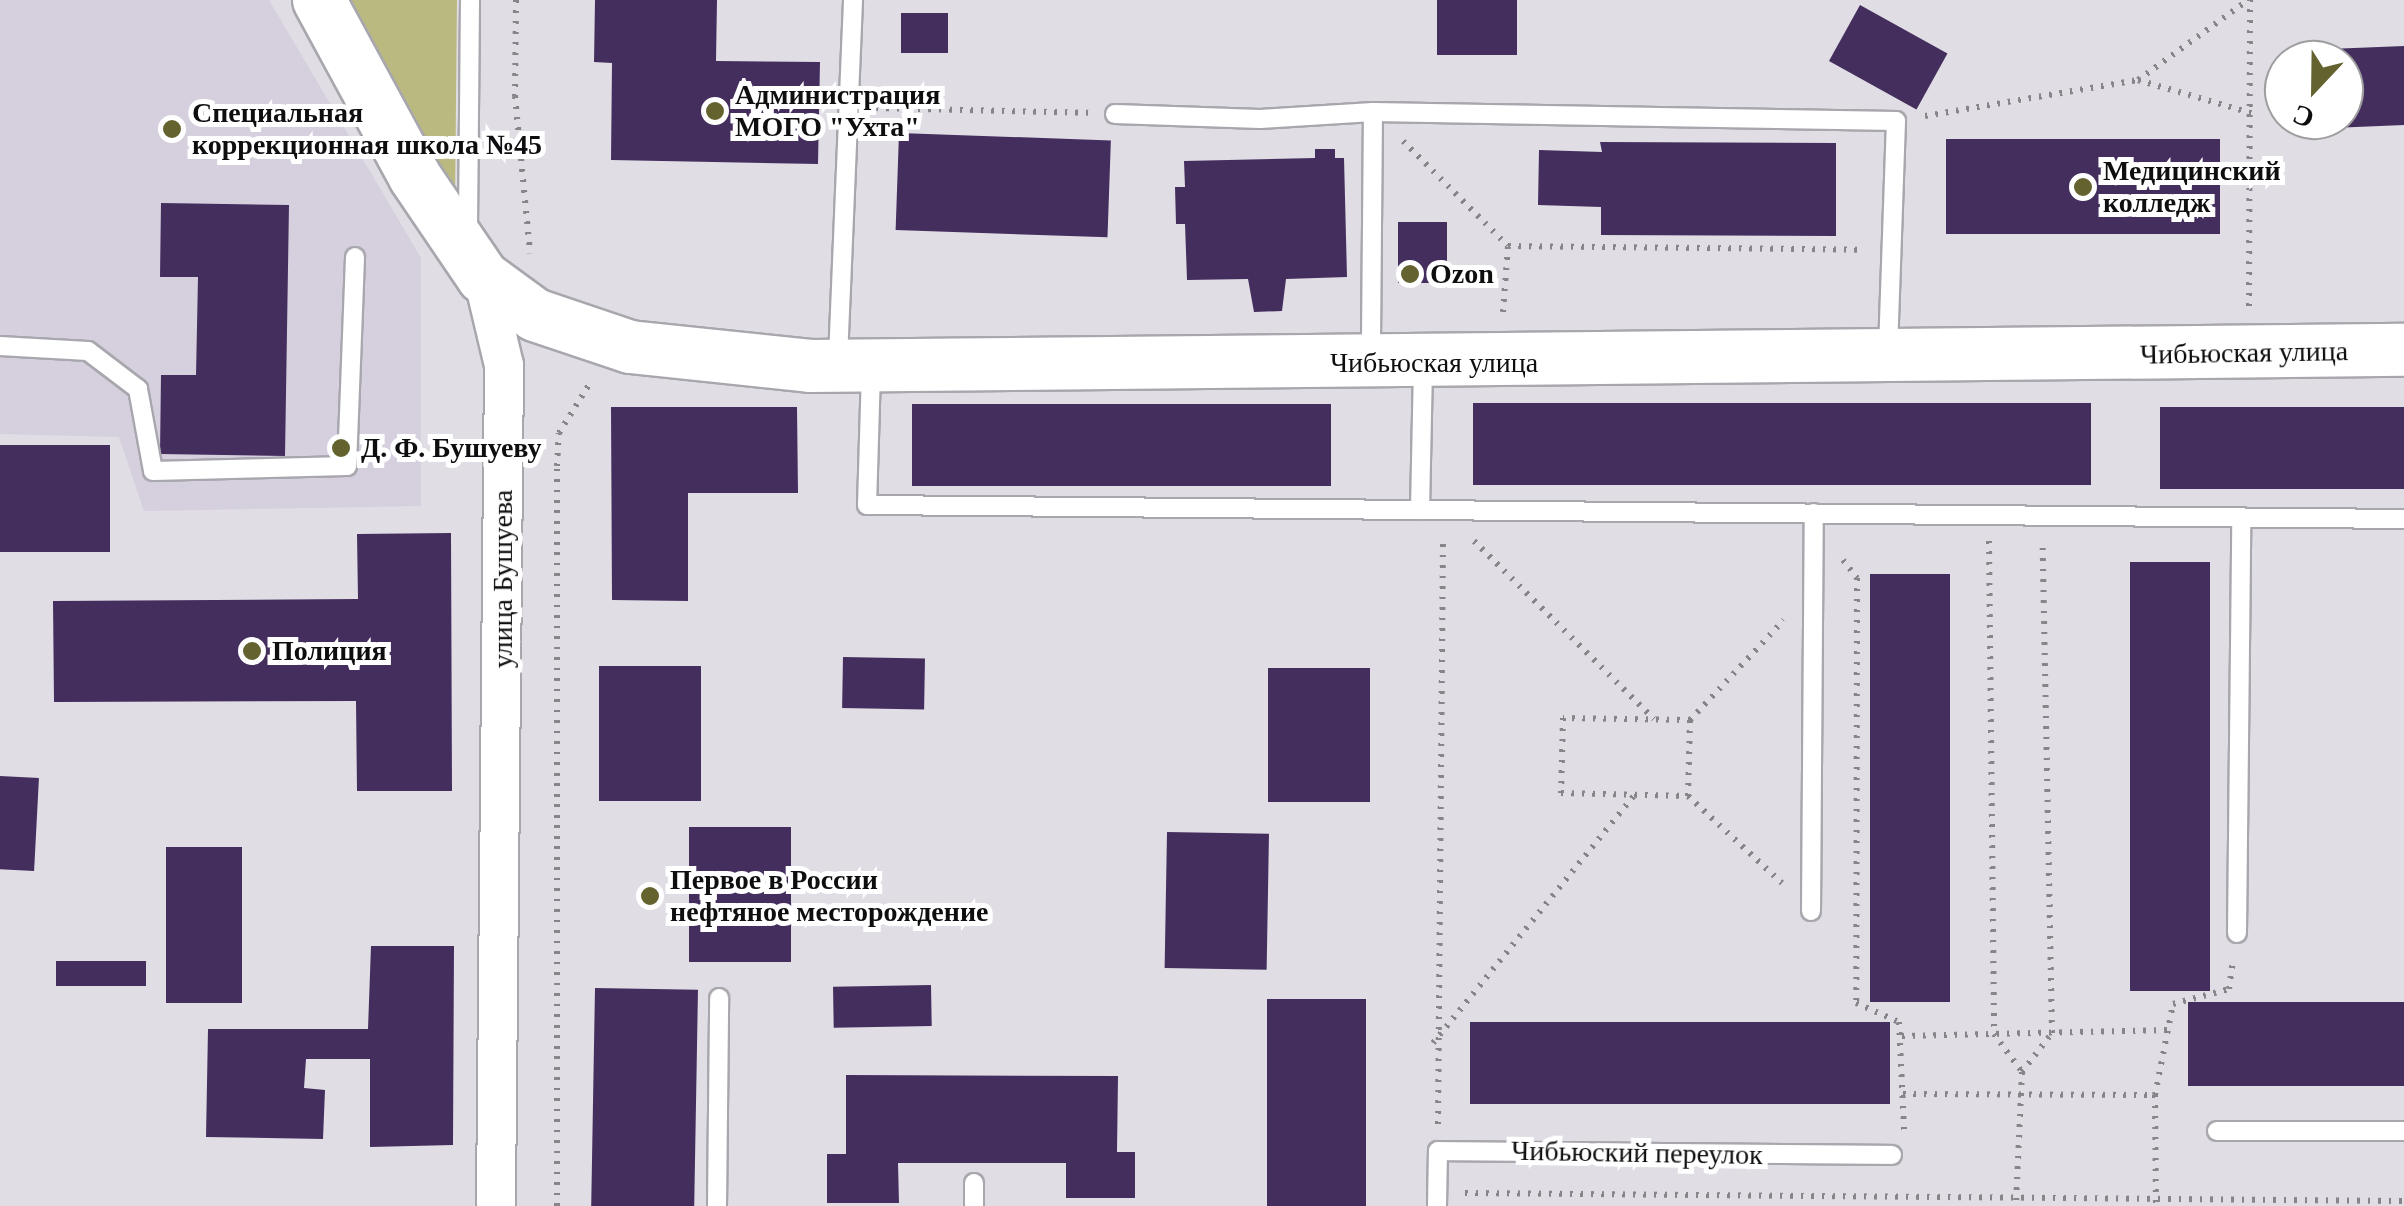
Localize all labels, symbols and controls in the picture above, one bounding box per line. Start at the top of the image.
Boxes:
north arrow [2264,40,2364,140]
place label: Администрация МОГО "Ухта" [735,78,940,144]
place label: Специальная коррекционная школа №45 [192,96,542,162]
text: С [2288,98,2319,135]
marker: Администрация МОГО "Ухта" [704,100,726,122]
marker: Специальная коррекционная школа №45 [161,118,183,140]
place label: Медицинский колледж [2103,154,2281,220]
marker: Медицинский колледж [2072,176,2094,198]
place label: Ozon [1430,257,1494,291]
marker: Ozon [1399,263,1421,285]
street label: Чибьюская улица [2140,334,2348,372]
street label: Чибьюская улица [1330,346,1538,380]
place label: Д. Ф. Бушуеву [361,431,541,465]
marker: Д. Ф. Бушуеву [330,437,352,459]
street label: улица Бушуева [486,490,520,668]
place label: Полиция [272,634,387,668]
marker: Полиция [241,640,263,662]
place label: Первое в России нефтяное месторождение [670,863,988,929]
marker: Первое в России нефтяное месторождение [639,885,661,907]
street label: Чибьюский переулок [1511,1134,1763,1172]

